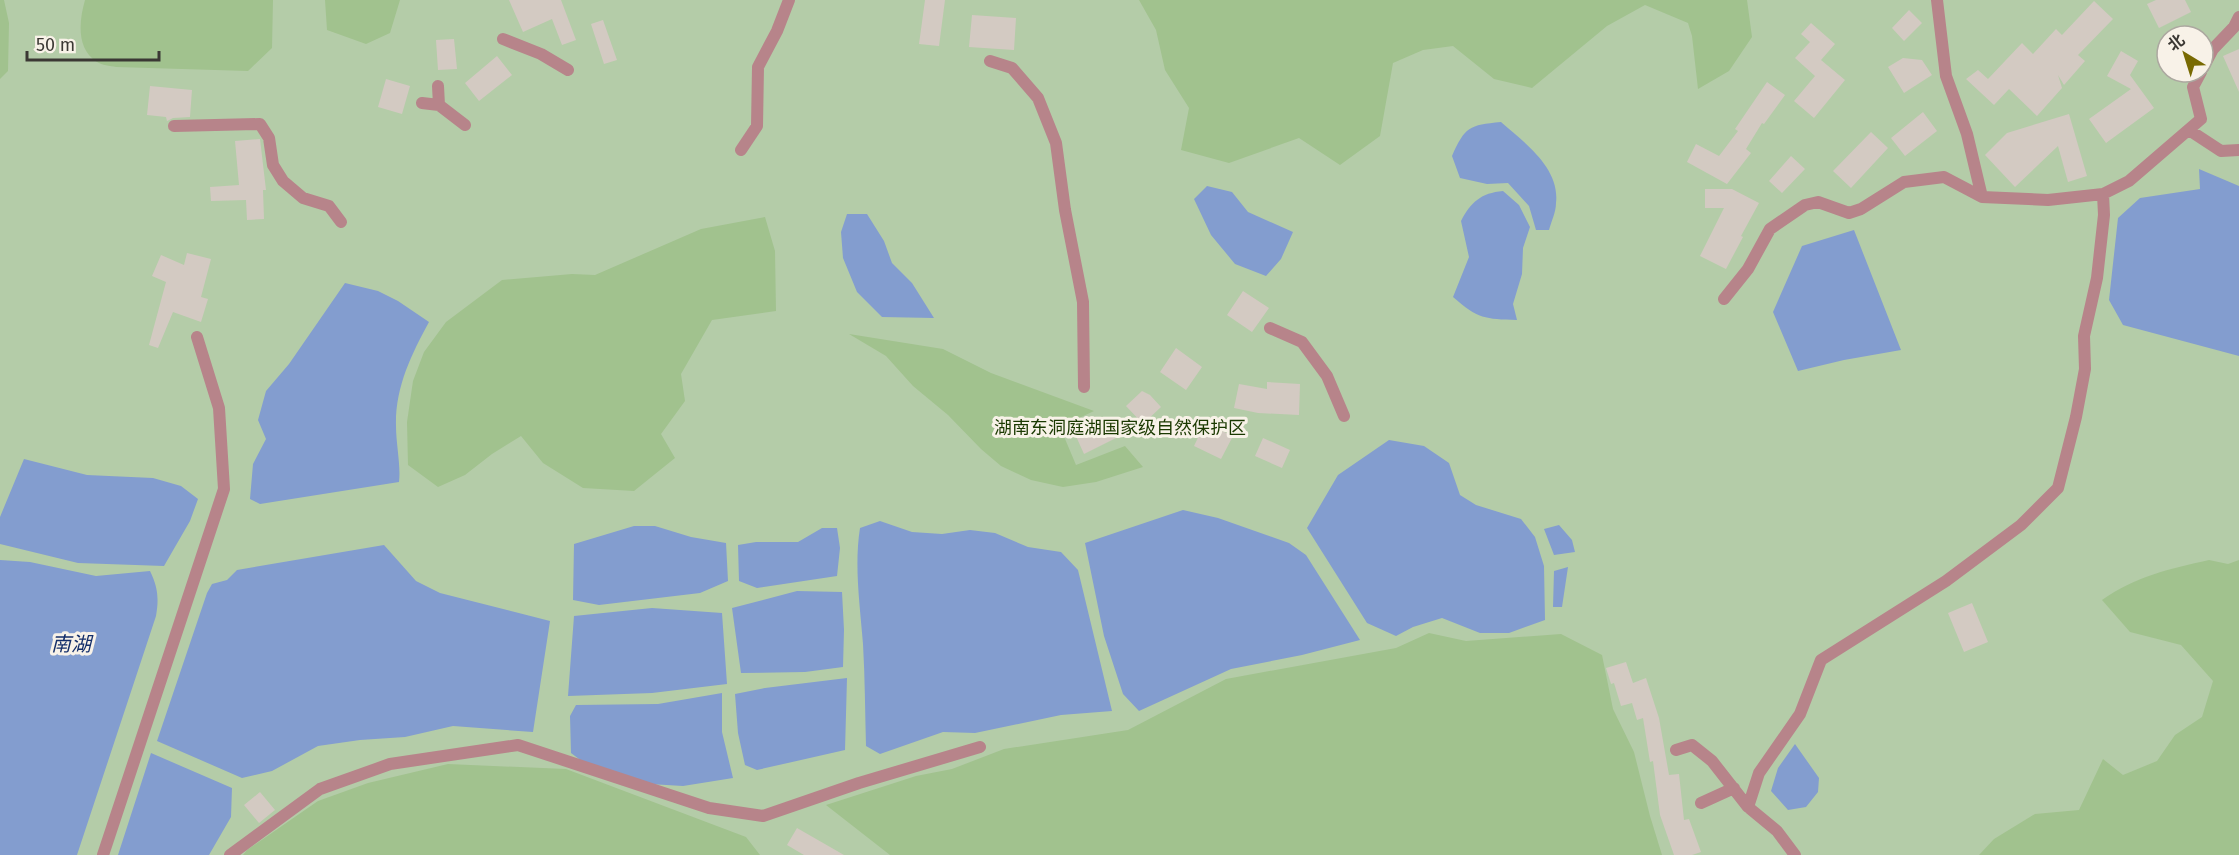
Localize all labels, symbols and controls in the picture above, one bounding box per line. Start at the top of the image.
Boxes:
scale bar [27,24,159,62]
north arrow [2155,24,2215,84]
text: 北 [2164,30,2188,55]
text: 50 m [36,34,75,56]
park label: 湖南东洞庭湖国家级自然保护区 [994,417,1246,439]
water label: 南湖 [51,632,94,656]

